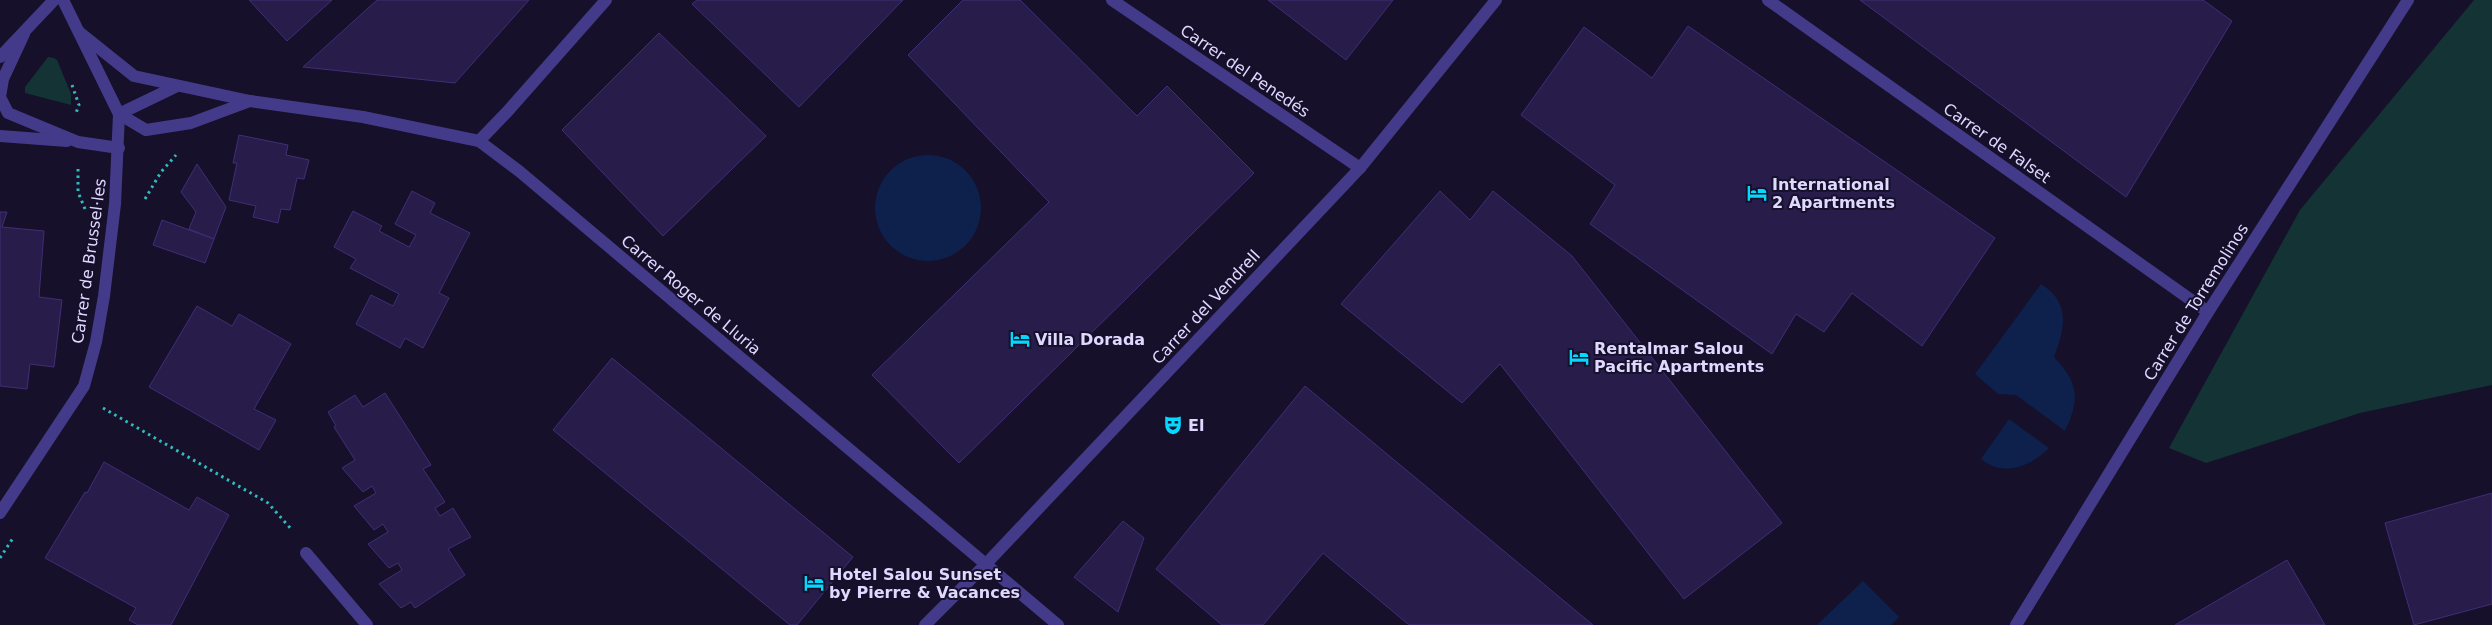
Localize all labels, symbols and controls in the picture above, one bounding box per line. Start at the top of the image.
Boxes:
street label: Carrer del Penedés [1177,21,1313,121]
street label: Carrer de Falset [1940,99,2054,187]
place label: International 2 Apartments [1772,175,1895,212]
street label: Carrer de Brussel·les [68,177,110,345]
hotel icon: International 2 Apartments [1746,182,1768,204]
street label: Carrer de Torremolinos [2140,220,2252,384]
street label: Carrer Roger de Lluria [617,231,765,359]
street label: Carrer del Vendrell [1148,246,1264,368]
hotel icon: Villa Dorada [1009,328,1031,350]
place label: Villa Dorada [1035,330,1145,349]
place label: Rentalmar Salou Pacific Apartments [1594,339,1764,376]
hotel icon: Rentalmar Salou Pacific Apartments [1568,346,1590,368]
theatre icon: El [1162,414,1184,436]
place label: El [1188,416,1204,435]
place label: Hotel Salou Sunset by Pierre & Vacances [829,565,1020,602]
hotel icon: Hotel Salou Sunset by Pierre & Vacances [803,572,825,594]

